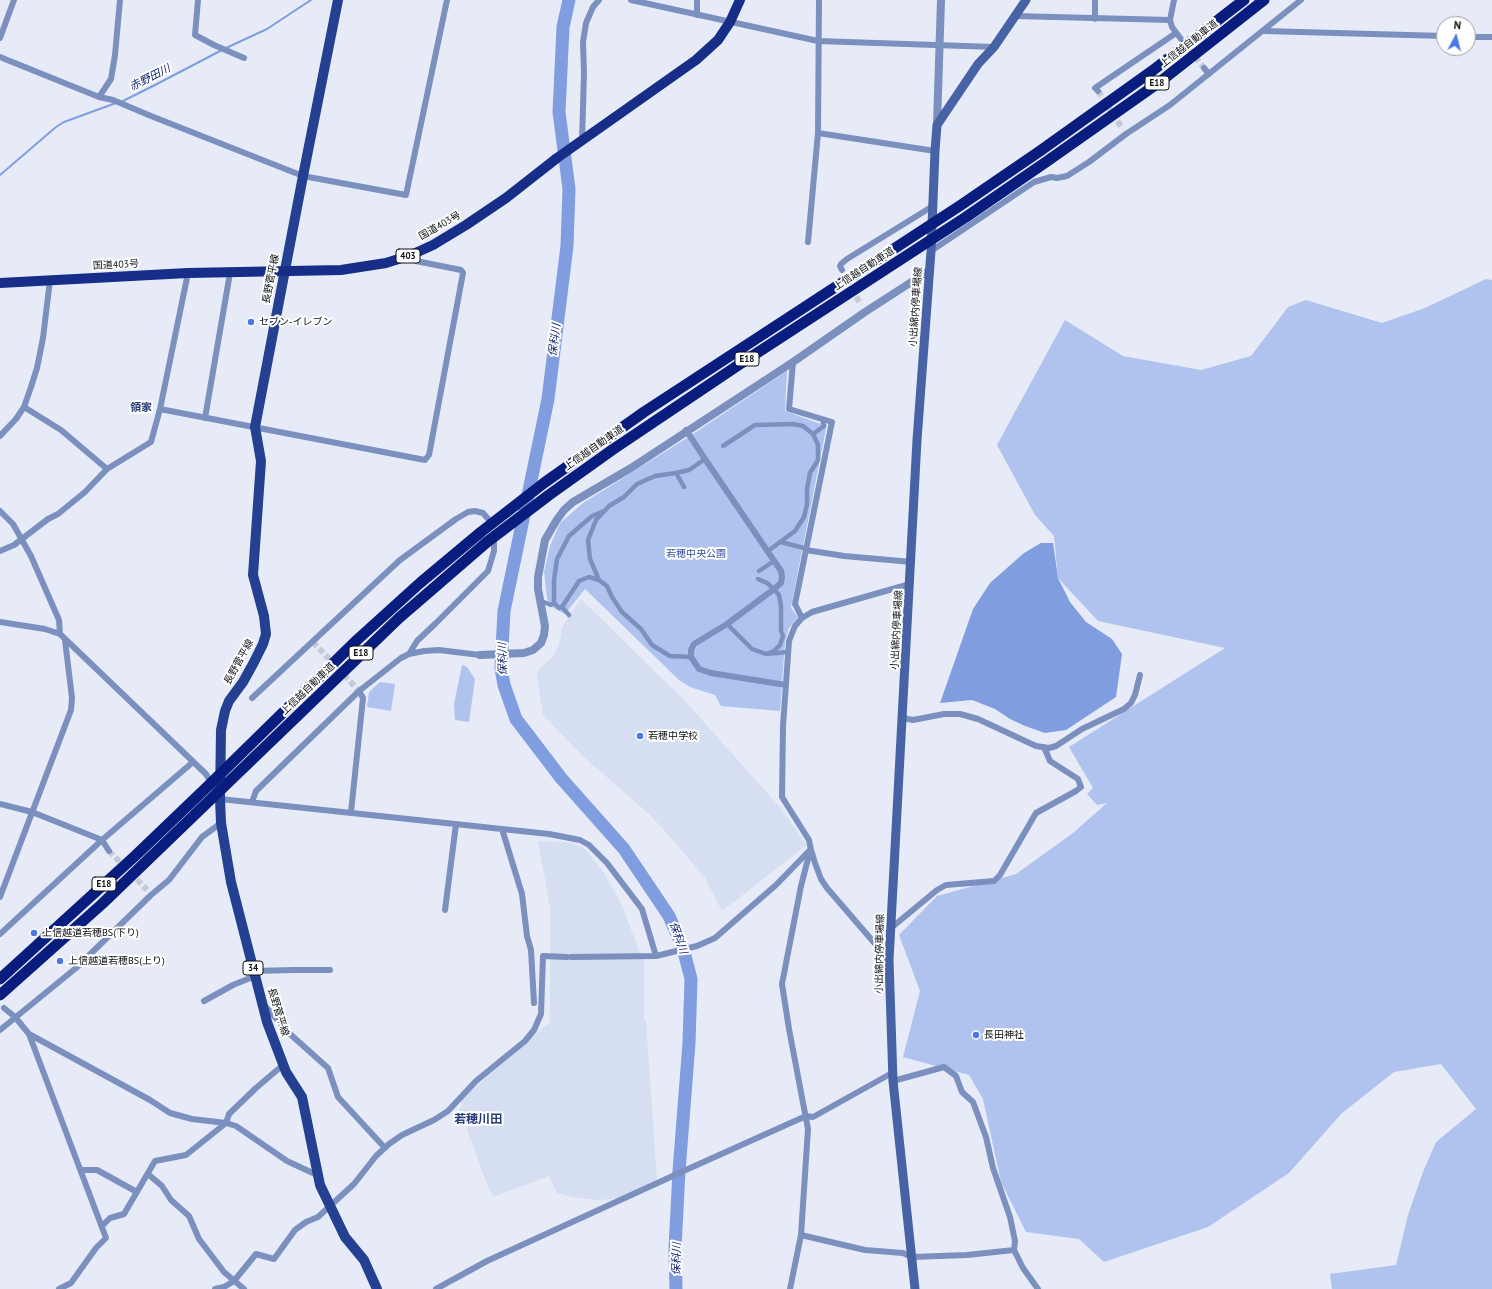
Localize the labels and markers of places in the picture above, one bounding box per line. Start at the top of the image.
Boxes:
place label: セブン-イレブン [259,316,333,328]
marker: セブン-イレブン [246,317,256,327]
place label: 若穂中学校 [648,730,698,742]
marker: 若穂中学校 [635,731,645,741]
place label: 上信越道若穂BS(下り) [42,927,139,939]
marker: 上信越道若穂BS(下り) [29,928,39,938]
place label: 上信越道若穂BS(上り) [68,955,165,967]
marker: 上信越道若穂BS(上り) [55,956,65,966]
place label: 長田神社 [984,1029,1024,1041]
marker: 長田神社 [971,1030,981,1040]

